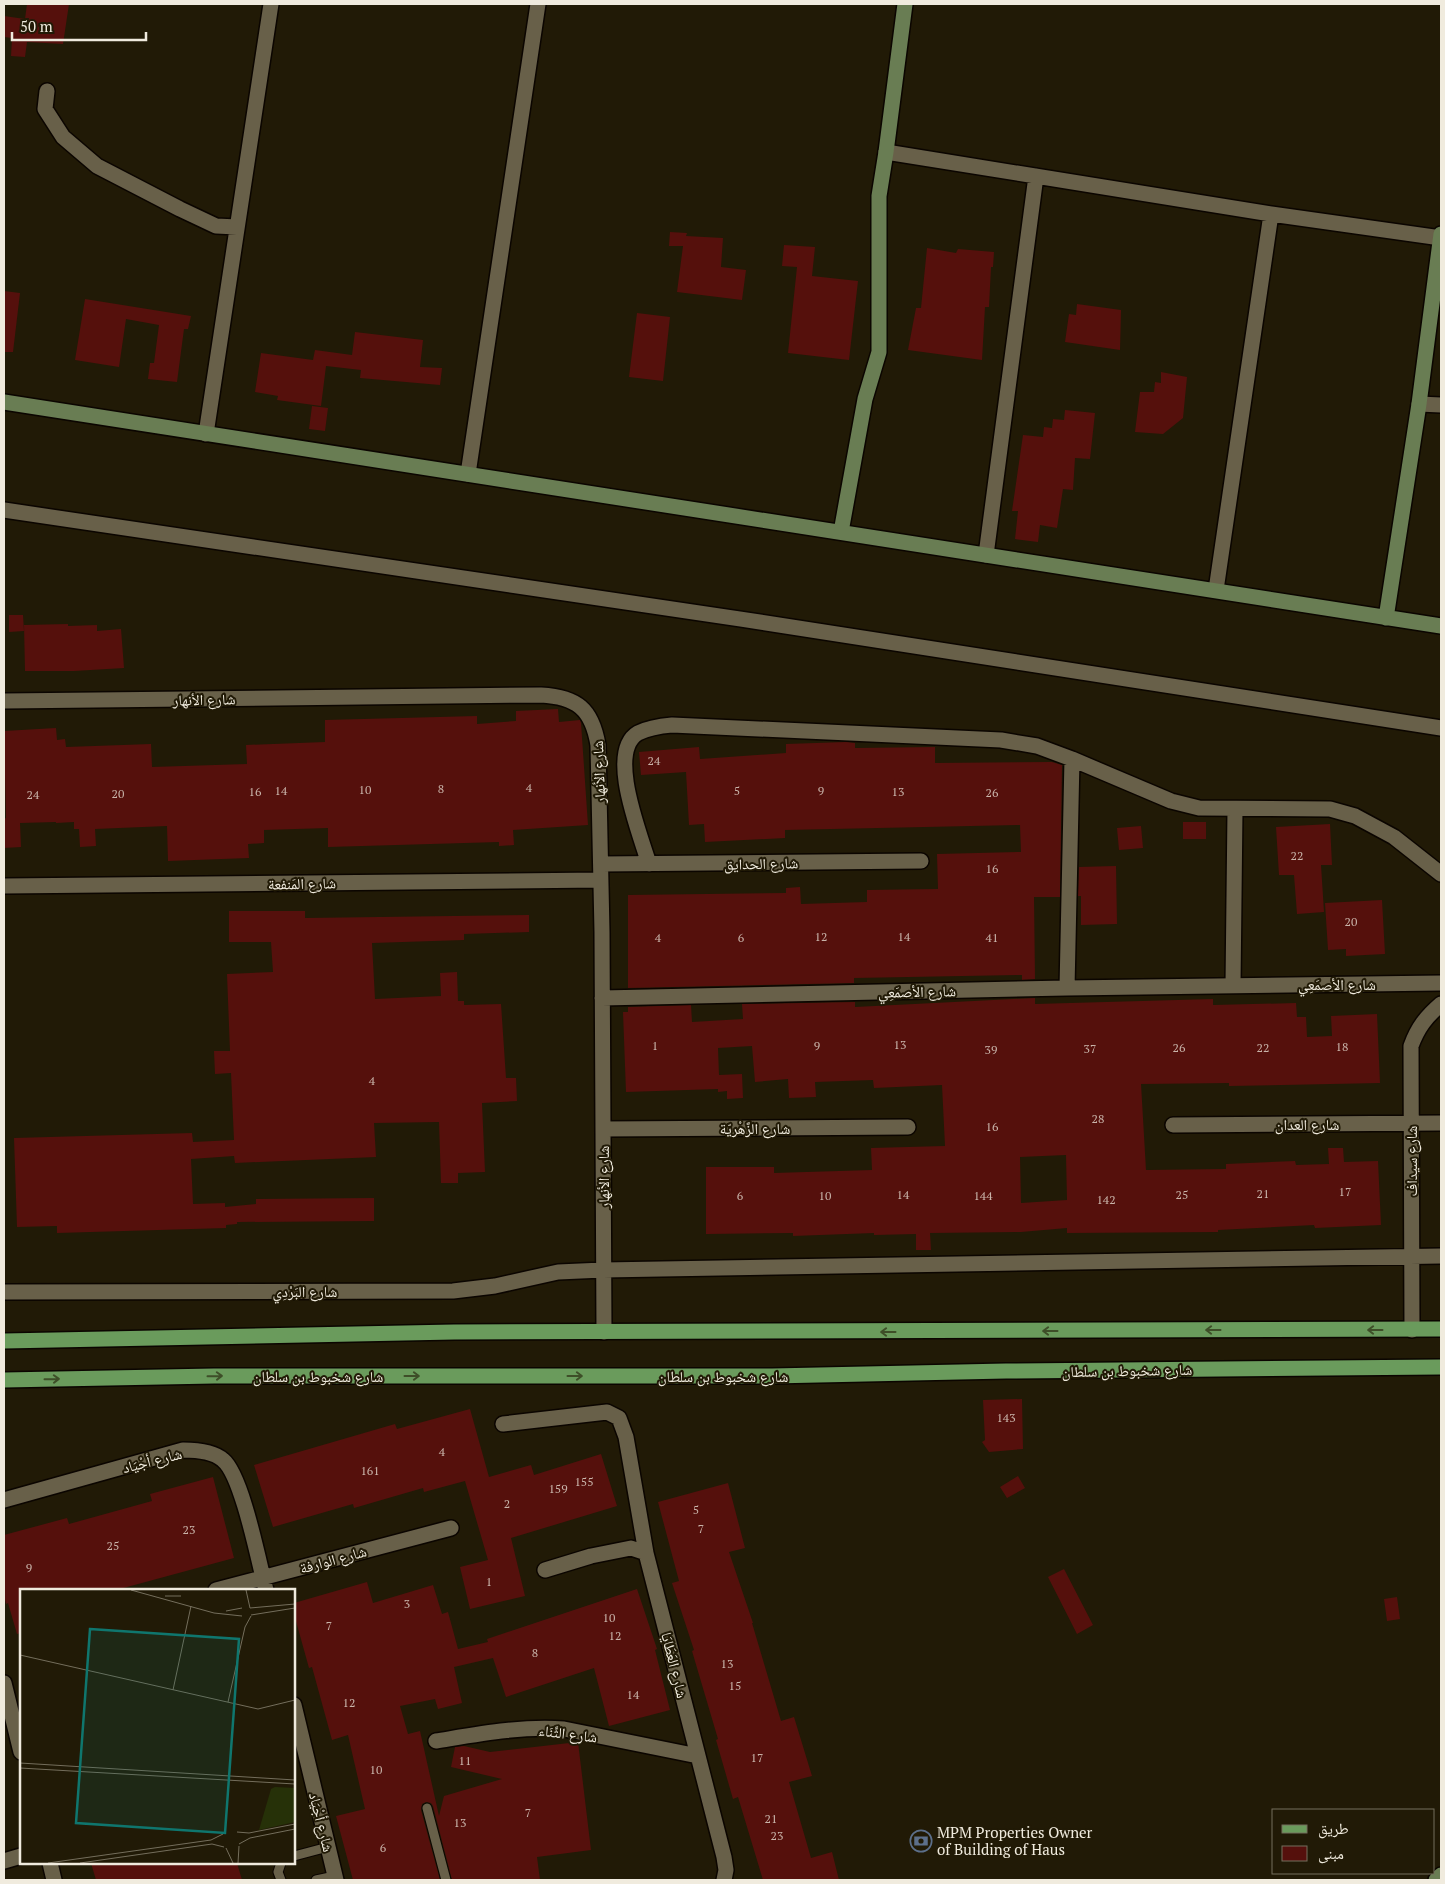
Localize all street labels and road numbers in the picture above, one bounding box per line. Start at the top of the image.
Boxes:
street label: شارع الأنهار [171,688,236,711]
street label: شارع الأنهار [587,740,610,805]
street label: شارع الحدايق [724,852,798,875]
street label: شارع المَنفعة [268,872,336,895]
street label: شارع الأصمَعِي [1298,974,1376,997]
street label: شارع الأصمَعِي [878,980,956,1004]
street label: شارع العدان [1275,1114,1339,1135]
street label: شارع الزَّهْريّة [720,1118,790,1139]
street label: شارع سيداف [1401,1125,1422,1196]
street label: شارع الأنهار [593,1145,614,1209]
street label: شارع البَرْدِي [273,1281,338,1304]
street label: شارع شخبوط بن سلطان [1061,1359,1193,1382]
street label: شارع شخبوط بن سلطان [253,1366,383,1387]
street label: شارع شخبوط بن سلطان [658,1366,788,1387]
street label: شارع أجْيَاد [120,1443,184,1478]
street label: شارع الوارفة [297,1540,369,1578]
street label: شارع العَطَايَا [656,1630,693,1700]
street label: شارع الثَّنَاء [537,1719,599,1748]
street label: شارع أجْيَاد [304,1790,339,1854]

